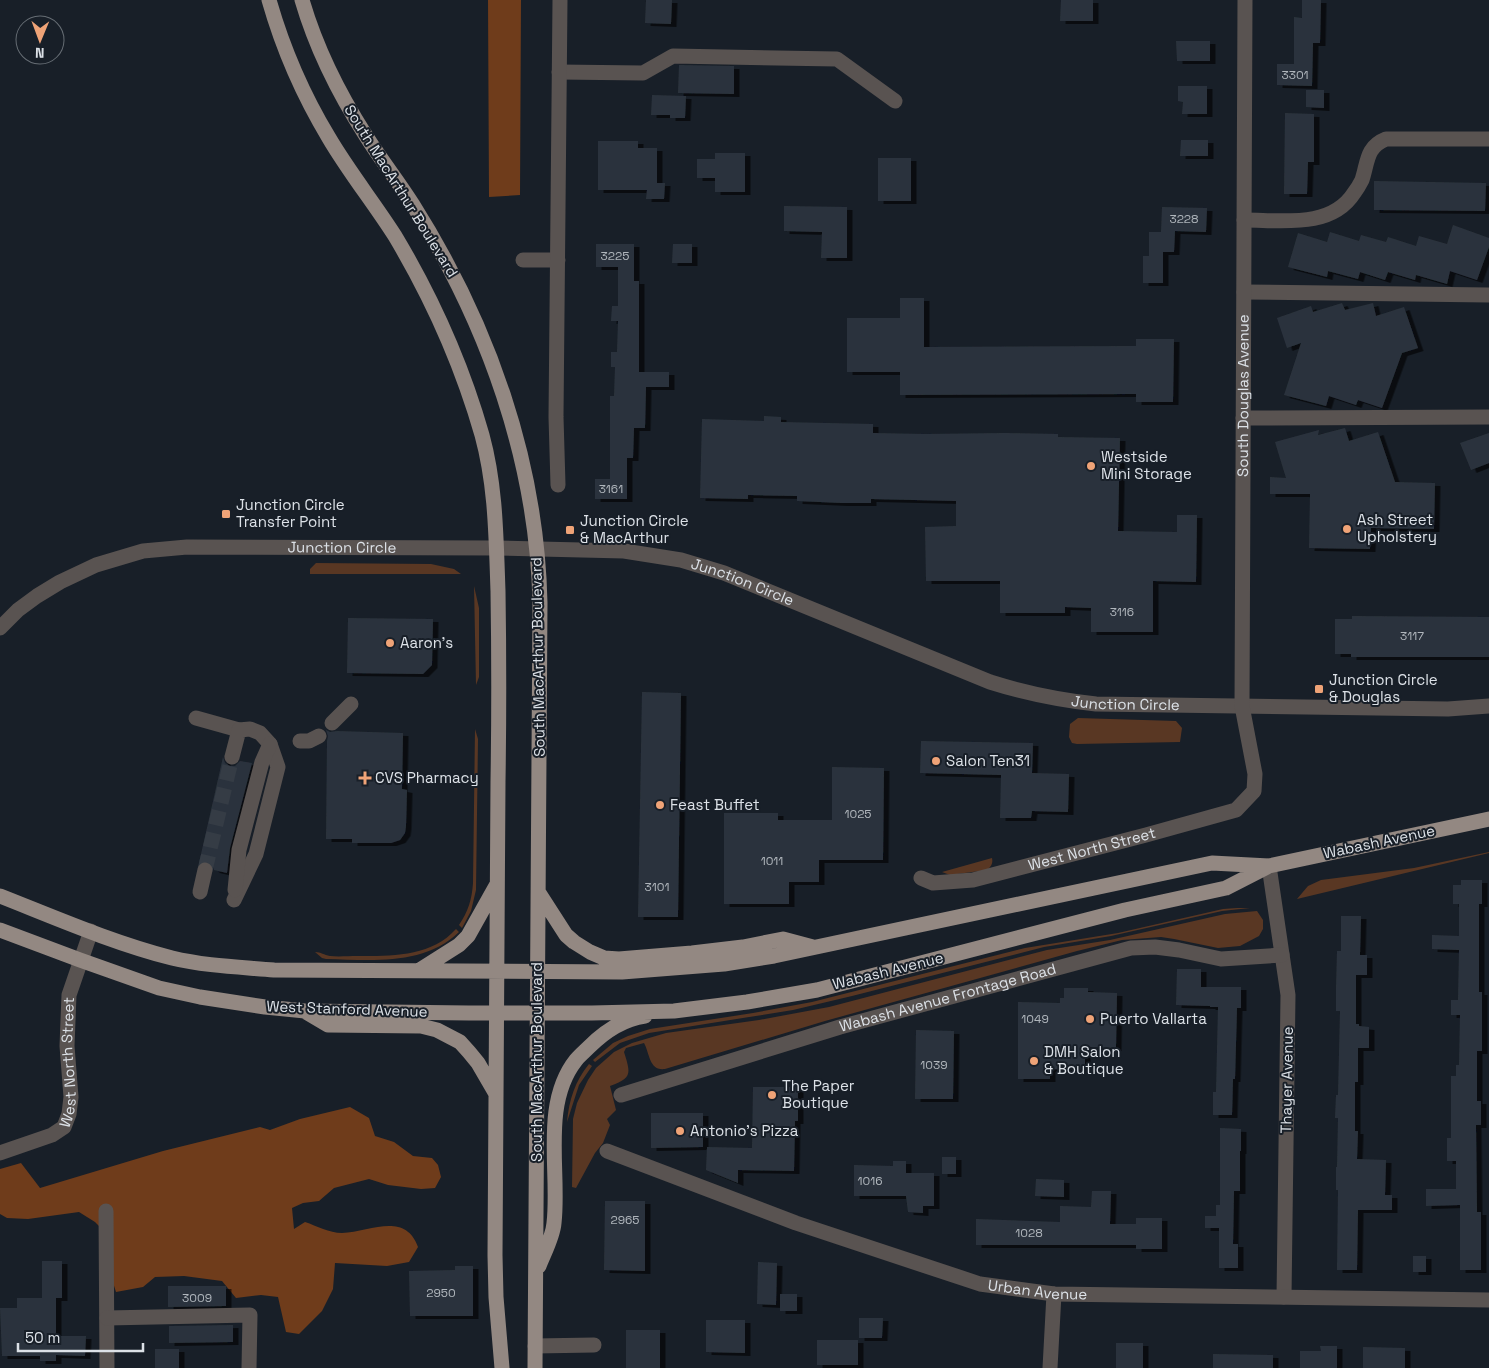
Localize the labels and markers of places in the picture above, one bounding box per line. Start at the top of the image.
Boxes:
place label: Westside Mini Storage [1101,447,1192,483]
marker: Westside Mini Storage [1085,460,1097,472]
place label: Junction Circle Transfer Point [236,495,345,531]
marker: Junction Circle Transfer Point [220,508,232,520]
place label: Ash Street Upholstery [1357,510,1437,546]
place label: Junction Circle & MacArthur [580,511,689,547]
marker: Ash Street Upholstery [1341,523,1353,535]
marker: Junction Circle & MacArthur [564,524,576,536]
place label: Aaron's [400,633,453,652]
marker: Aaron's [384,637,396,649]
place label: Junction Circle & Douglas [1329,670,1438,706]
marker: Junction Circle & Douglas [1313,683,1325,695]
place label: Salon Ten31 [946,751,1030,770]
marker: Salon Ten31 [930,755,942,767]
place label: CVS Pharmacy [375,768,479,787]
marker: CVS Pharmacy [359,772,371,784]
place label: Feast Buffet [670,795,760,814]
marker: Feast Buffet [654,799,666,811]
place label: Puerto Vallarta [1100,1009,1207,1028]
marker: Puerto Vallarta [1084,1013,1096,1025]
place label: DMH Salon & Boutique [1044,1042,1124,1078]
marker: DMH Salon & Boutique [1028,1055,1040,1067]
place label: The Paper Boutique [782,1076,855,1112]
marker: The Paper Boutique [766,1089,778,1101]
place label: Antonio's Pizza [690,1121,799,1140]
marker: Antonio's Pizza [674,1125,686,1137]

